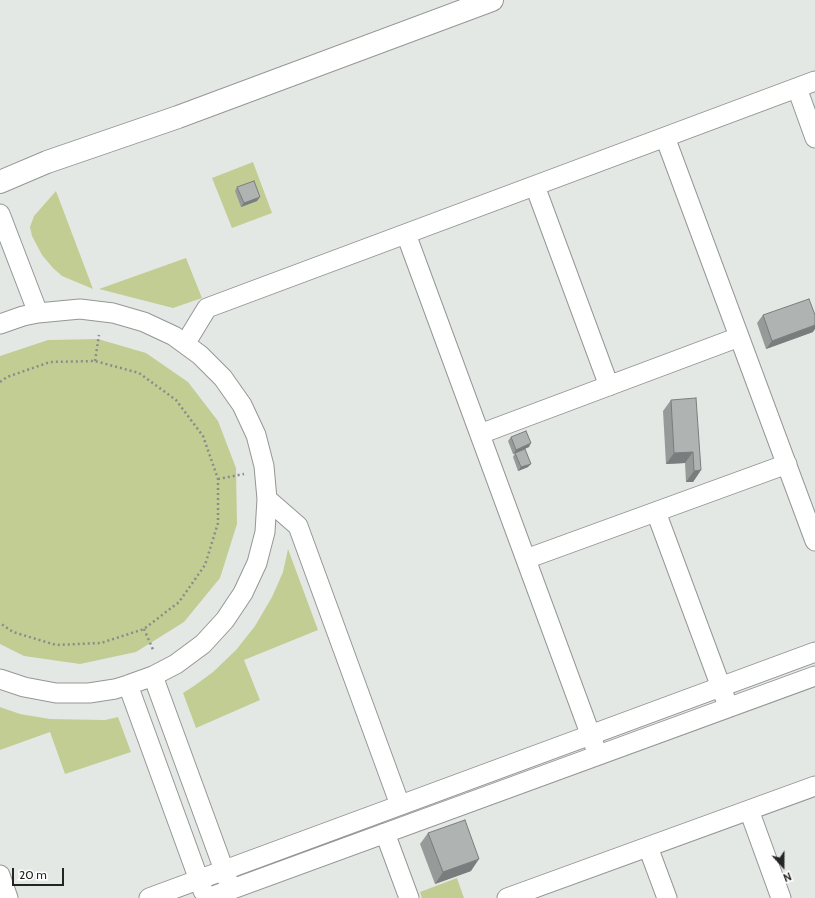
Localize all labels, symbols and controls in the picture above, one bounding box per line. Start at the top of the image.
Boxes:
north arrow [763,846,803,886]
scale bar [14,860,66,886]
text: 20 m [19,867,47,882]
text: N [781,869,793,885]

